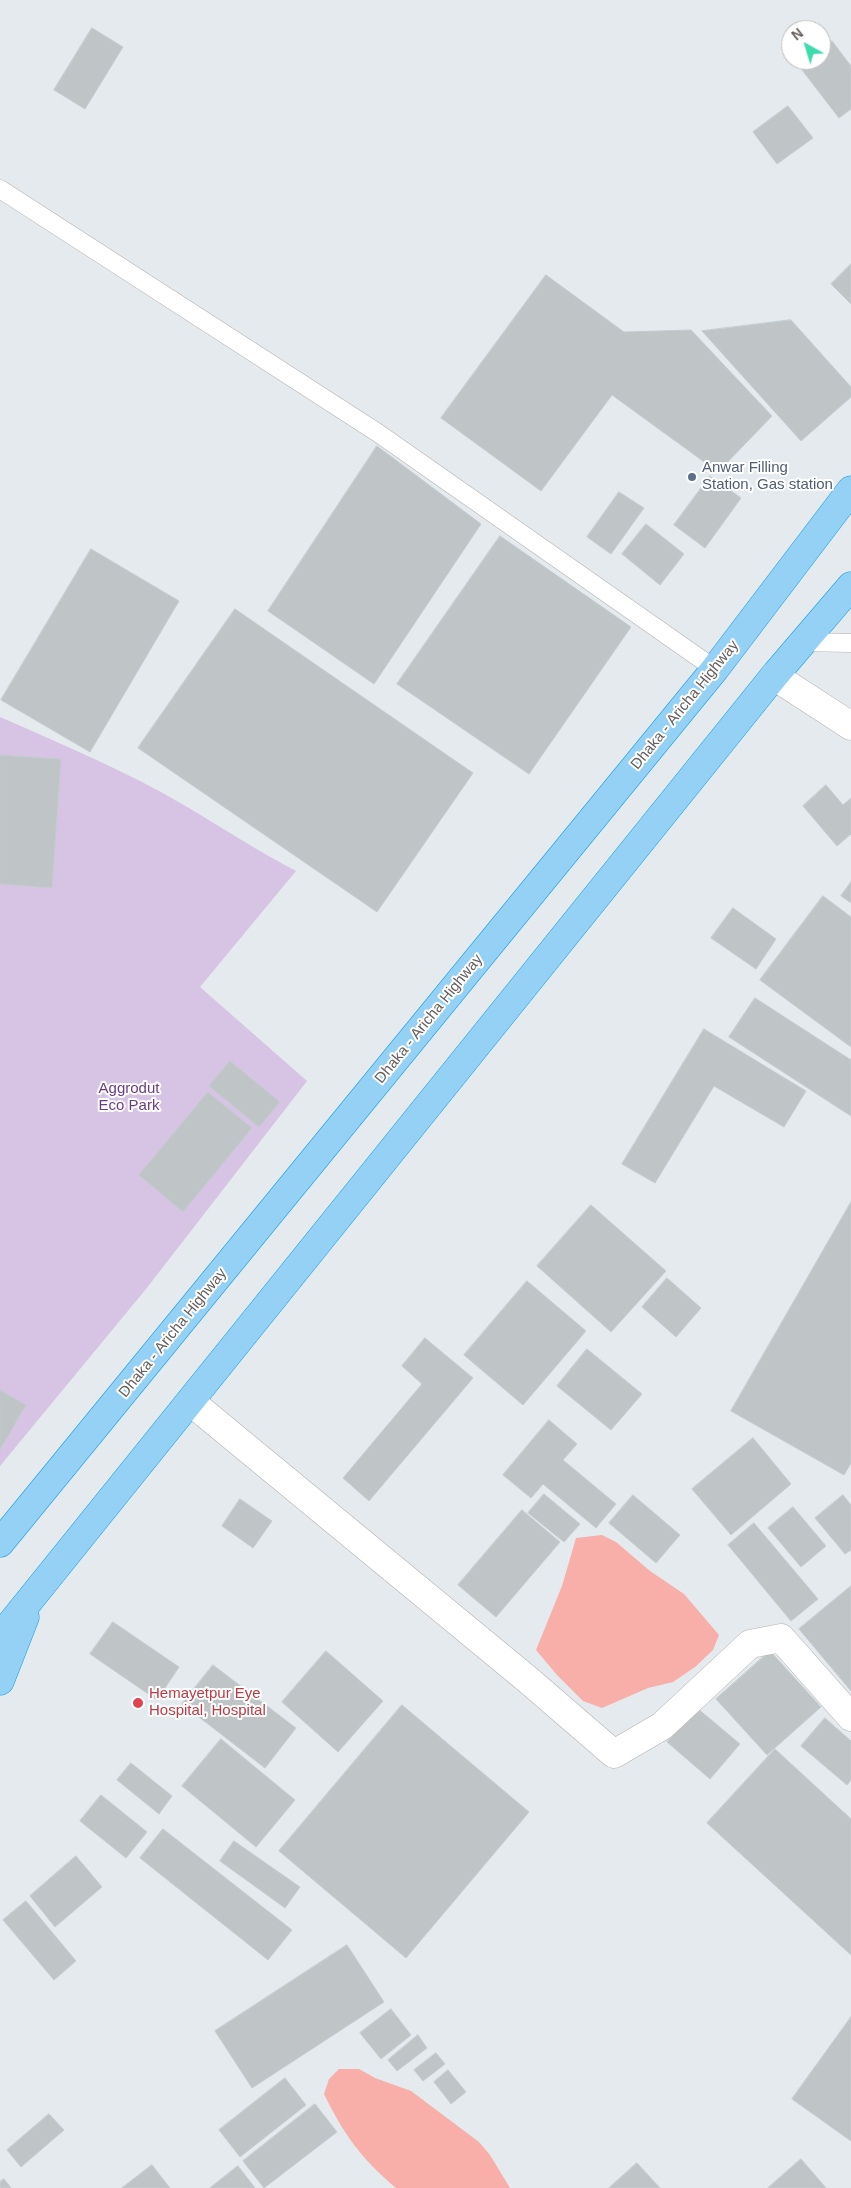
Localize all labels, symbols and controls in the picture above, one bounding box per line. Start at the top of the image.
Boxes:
north arrow [781,20,831,70]
text: N [788,25,806,44]
place label: Anwar Filling Station, Gas station [702,459,833,494]
marker: Anwar Filling Station, Gas station [686,471,698,483]
street label: Dhaka - Aricha Highway [627,637,743,773]
street label: Dhaka - Aricha Highway [371,951,487,1087]
park label: Aggrodut Eco Park [99,1080,159,1115]
street label: Dhaka - Aricha Highway [115,1265,231,1401]
place label: Hemayetpur Eye Hospital, Hospital [149,1685,266,1720]
marker: Hemayetpur Eye Hospital, Hospital [131,1696,145,1710]

